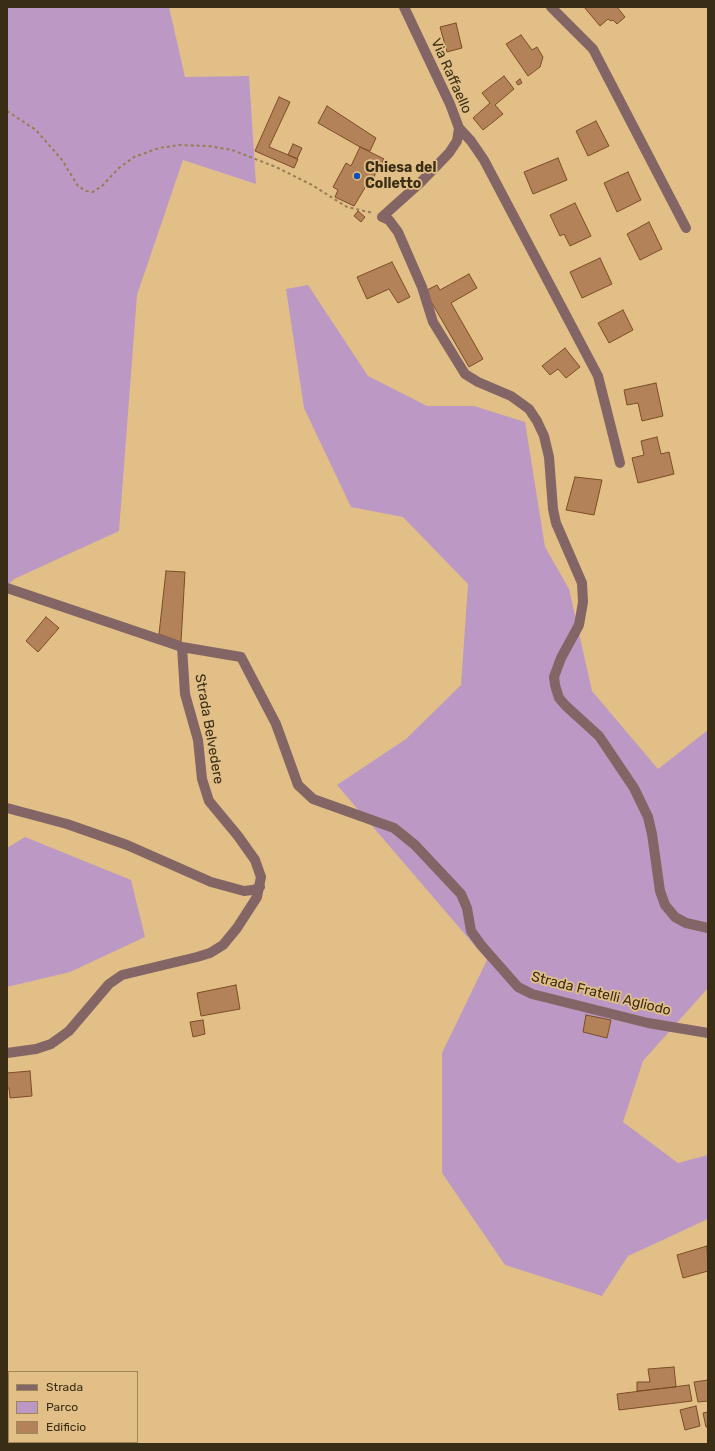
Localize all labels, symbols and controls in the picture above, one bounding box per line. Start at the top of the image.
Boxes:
street label: Via Raffaello [427,36,475,116]
place label: Chiesa del Colletto [365,160,436,192]
marker: Chiesa del Colletto [352,171,362,181]
street label: Strada Belvedere [191,673,227,785]
street label: Strada Fratelli Agliodo [529,969,673,1019]
legend [8,1371,138,1443]
text: Strada [46,1380,83,1394]
text: Parco [46,1400,78,1414]
text: Edificio [46,1420,86,1434]

